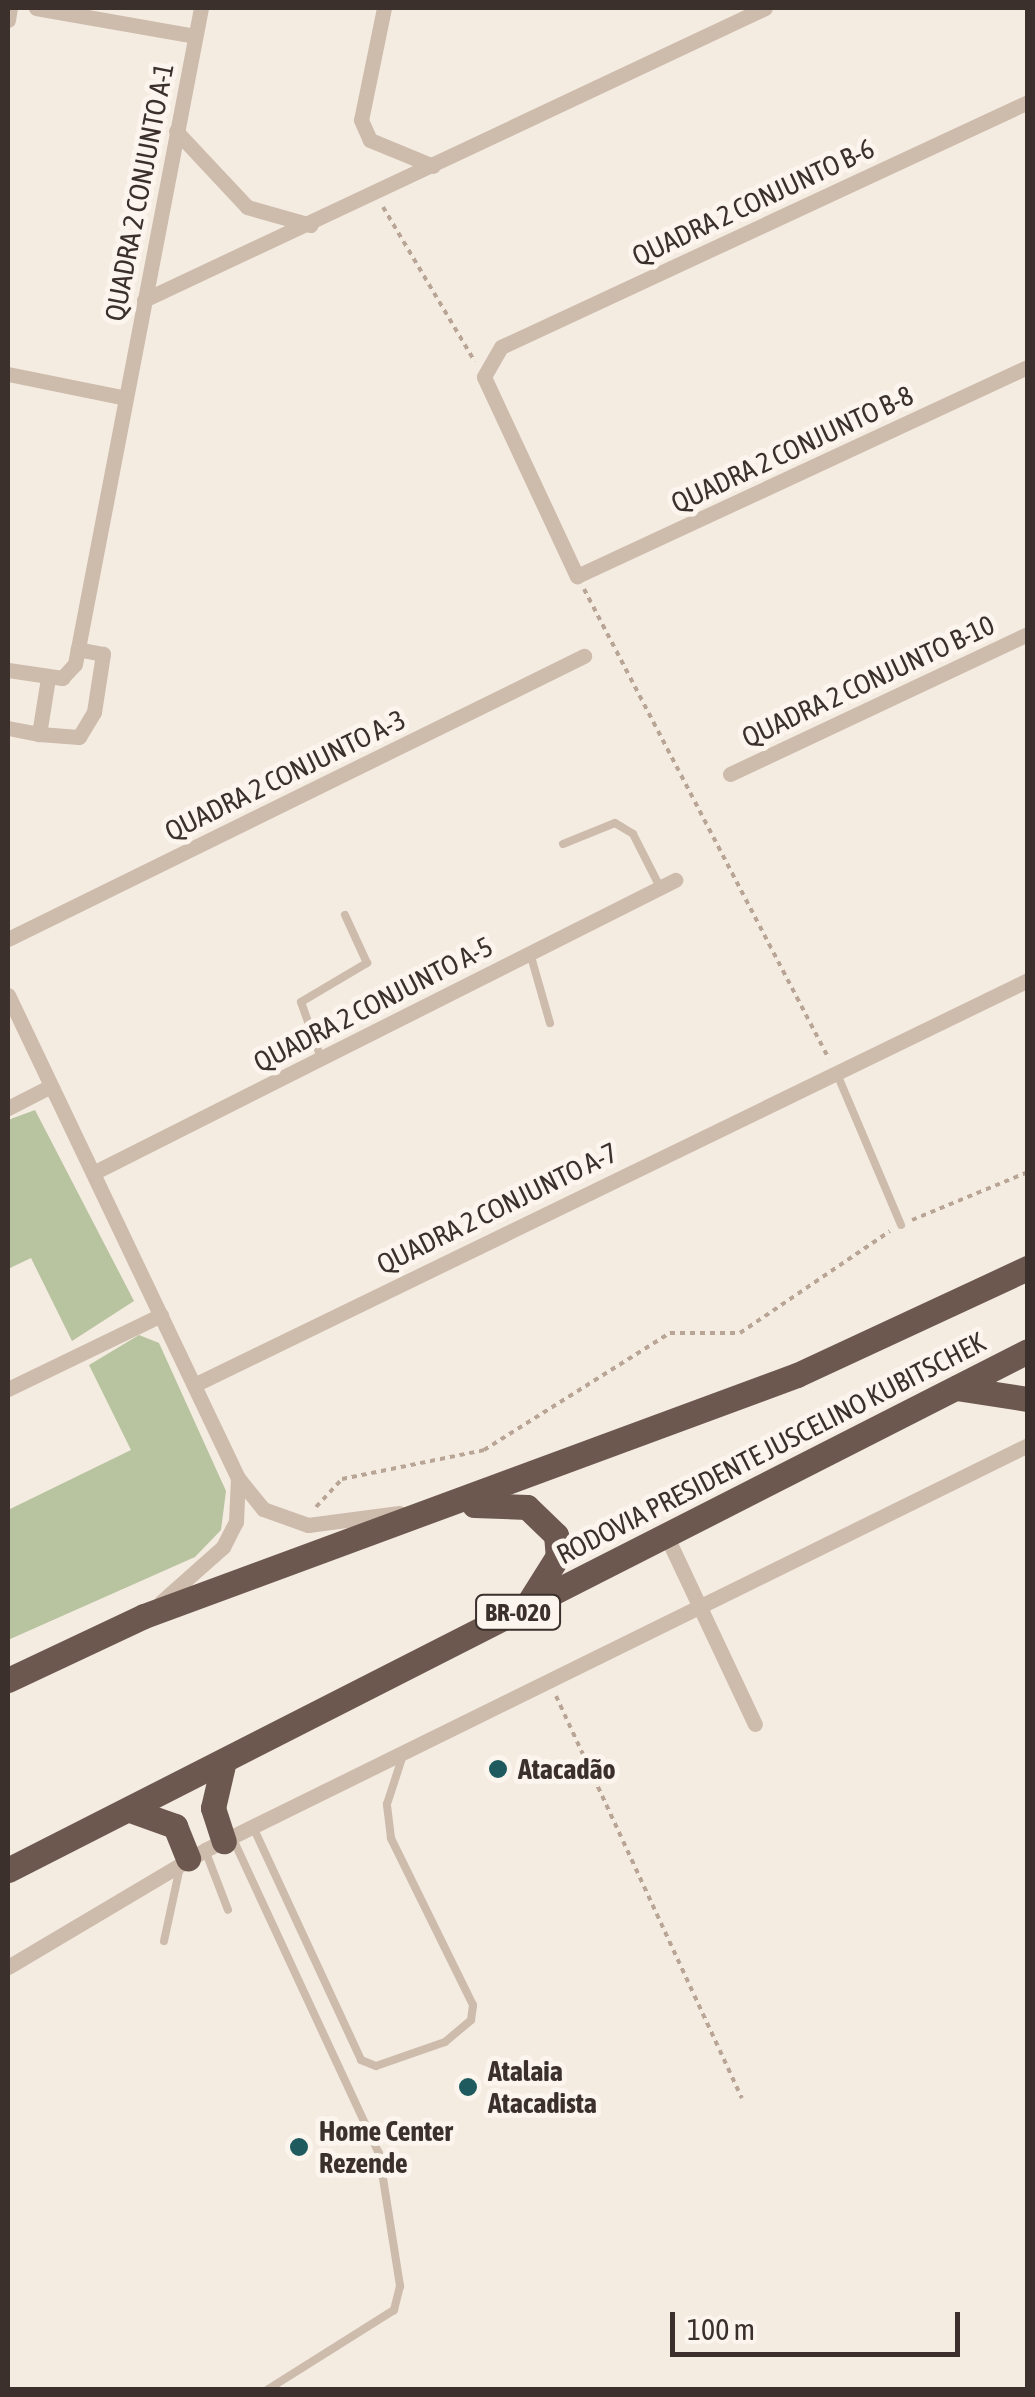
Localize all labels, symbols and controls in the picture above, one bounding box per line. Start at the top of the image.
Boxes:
street label: QUADRA 2 CONJUNTO A-1 [97,60,181,324]
street label: QUADRA 2 CONJUNTO B-6 [627,131,879,273]
street label: QUADRA 2 CONJUNTO B-8 [666,378,918,520]
street label: QUADRA 2 CONJUNTO B-10 [736,608,1000,754]
street label: QUADRA 2 CONJUNTO A-3 [159,702,411,848]
street label: QUADRA 2 CONJUNTO A-5 [248,929,498,1079]
street label: QUADRA 2 CONJUNTO A-7 [371,1135,623,1281]
street label: RODOVIA PRESIDENTE JUSCELINO KUBITSCHEK [551,1325,991,1571]
road number: BR-020 [473,1592,563,1632]
place label: Atacadão [518,1752,616,1786]
marker: Atacadão [487,1758,509,1780]
place label: Atalaia Atacadista [488,2054,597,2120]
marker: Atalaia Atacadista [457,2076,479,2098]
place label: Home Center Rezende [319,2114,453,2180]
marker: Home Center Rezende [288,2136,310,2158]
scale bar [675,2292,965,2354]
text: 100 m [687,2312,755,2346]

